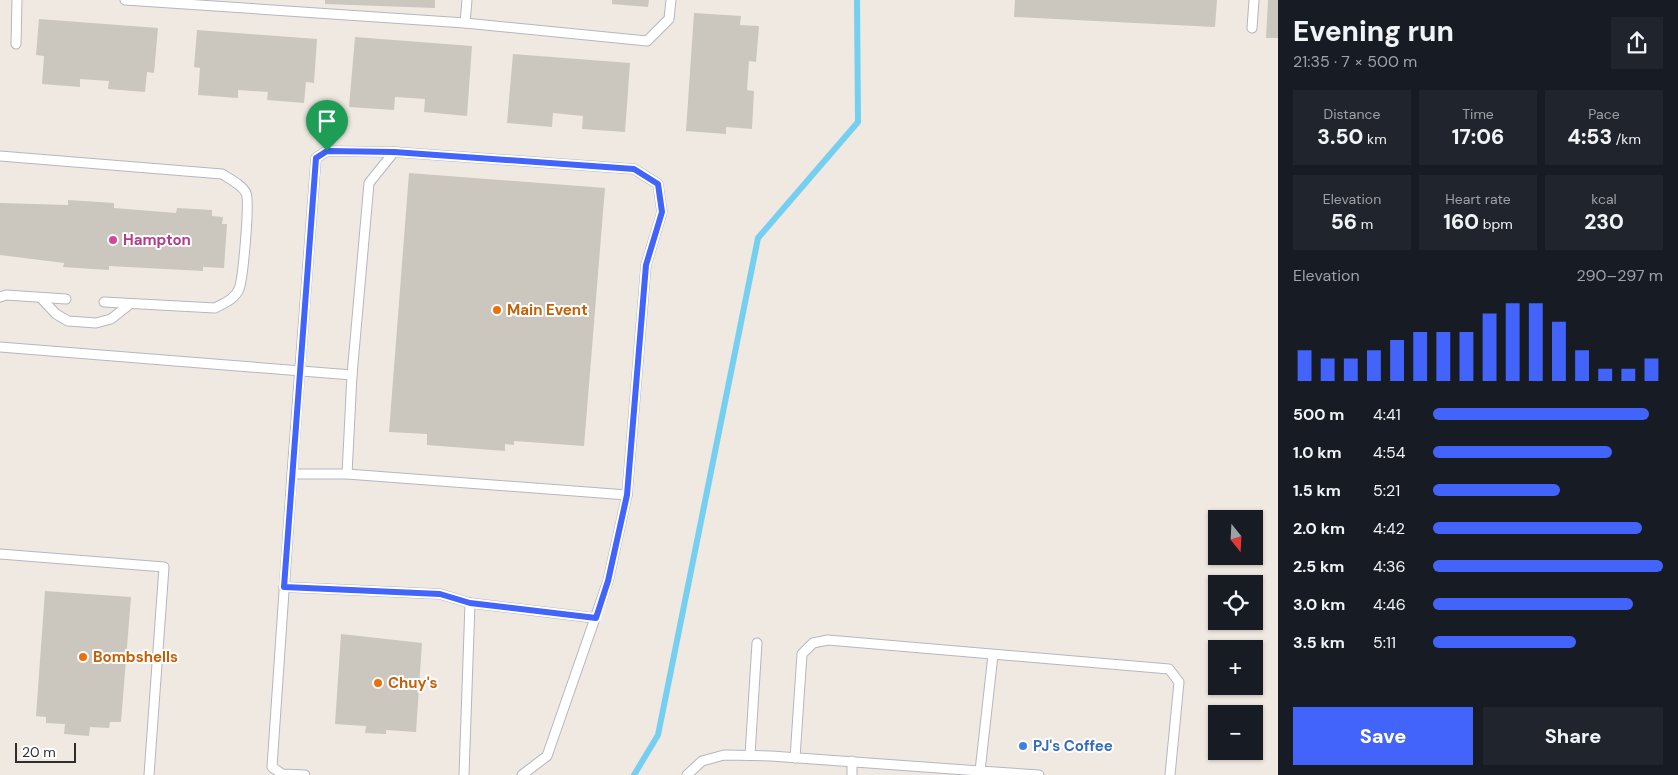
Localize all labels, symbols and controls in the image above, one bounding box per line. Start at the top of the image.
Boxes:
text: Evening run [1293,13,1454,50]
button: share [1611,17,1663,69]
text: 21:35 · 7 × 500 m [1293,51,1417,72]
pin [306,100,348,151]
text: Distance [1324,105,1380,123]
text: Time [1462,105,1494,123]
text: Pace [1588,105,1620,123]
icon: arrive [313,107,341,135]
text: 3.50 [1317,123,1363,151]
text: 17:06 [1452,123,1504,151]
text: 4:53 [1567,123,1612,151]
text: km [1363,130,1387,148]
text: /km [1612,130,1641,148]
text: Elevation [1323,190,1381,208]
text: Heart rate [1445,190,1511,208]
text: kcal [1591,190,1617,208]
text: 56 [1331,208,1357,236]
text: 160 [1443,208,1479,236]
text: 230 [1584,208,1624,236]
text: m [1357,215,1373,233]
text: bpm [1479,215,1513,233]
place label: Hampton [123,230,191,250]
marker: Hampton [107,234,119,246]
text: Elevation [1293,265,1360,286]
text: 290–297 m [1577,265,1663,286]
place label: Main Event [507,300,588,320]
marker: Main Event [491,304,503,316]
text: 500 m [1293,404,1344,425]
text: 4:41 [1373,404,1401,425]
text: 1.0 km [1293,442,1342,463]
text: 4:54 [1373,442,1405,463]
text: 1.5 km [1293,480,1341,501]
text: 5:21 [1373,480,1400,501]
north arrow [1208,510,1262,565]
map controls [1208,510,1263,760]
text: 2.0 km [1293,518,1345,539]
text: 4:42 [1373,518,1405,539]
text: 2.5 km [1293,556,1344,577]
text: 4:36 [1373,556,1405,577]
button: locate [1208,575,1263,630]
text: 3.0 km [1293,594,1345,615]
text: 4:46 [1373,594,1406,615]
text: 3.5 km [1293,632,1345,653]
text: 5:11 [1373,632,1396,653]
button: + [1208,640,1263,695]
place label: Bombshells [93,647,178,667]
marker: Bombshells [77,651,89,663]
place label: Chuy's [388,673,438,693]
marker: Chuy's [372,677,384,689]
button: − [1208,705,1263,760]
button: Save [1293,707,1473,765]
button: Share [1483,707,1663,765]
place label: PJ's Coffee [1033,736,1113,756]
scale bar [15,740,76,763]
marker: PJ's Coffee [1017,740,1029,752]
text: 20 m [22,743,56,761]

